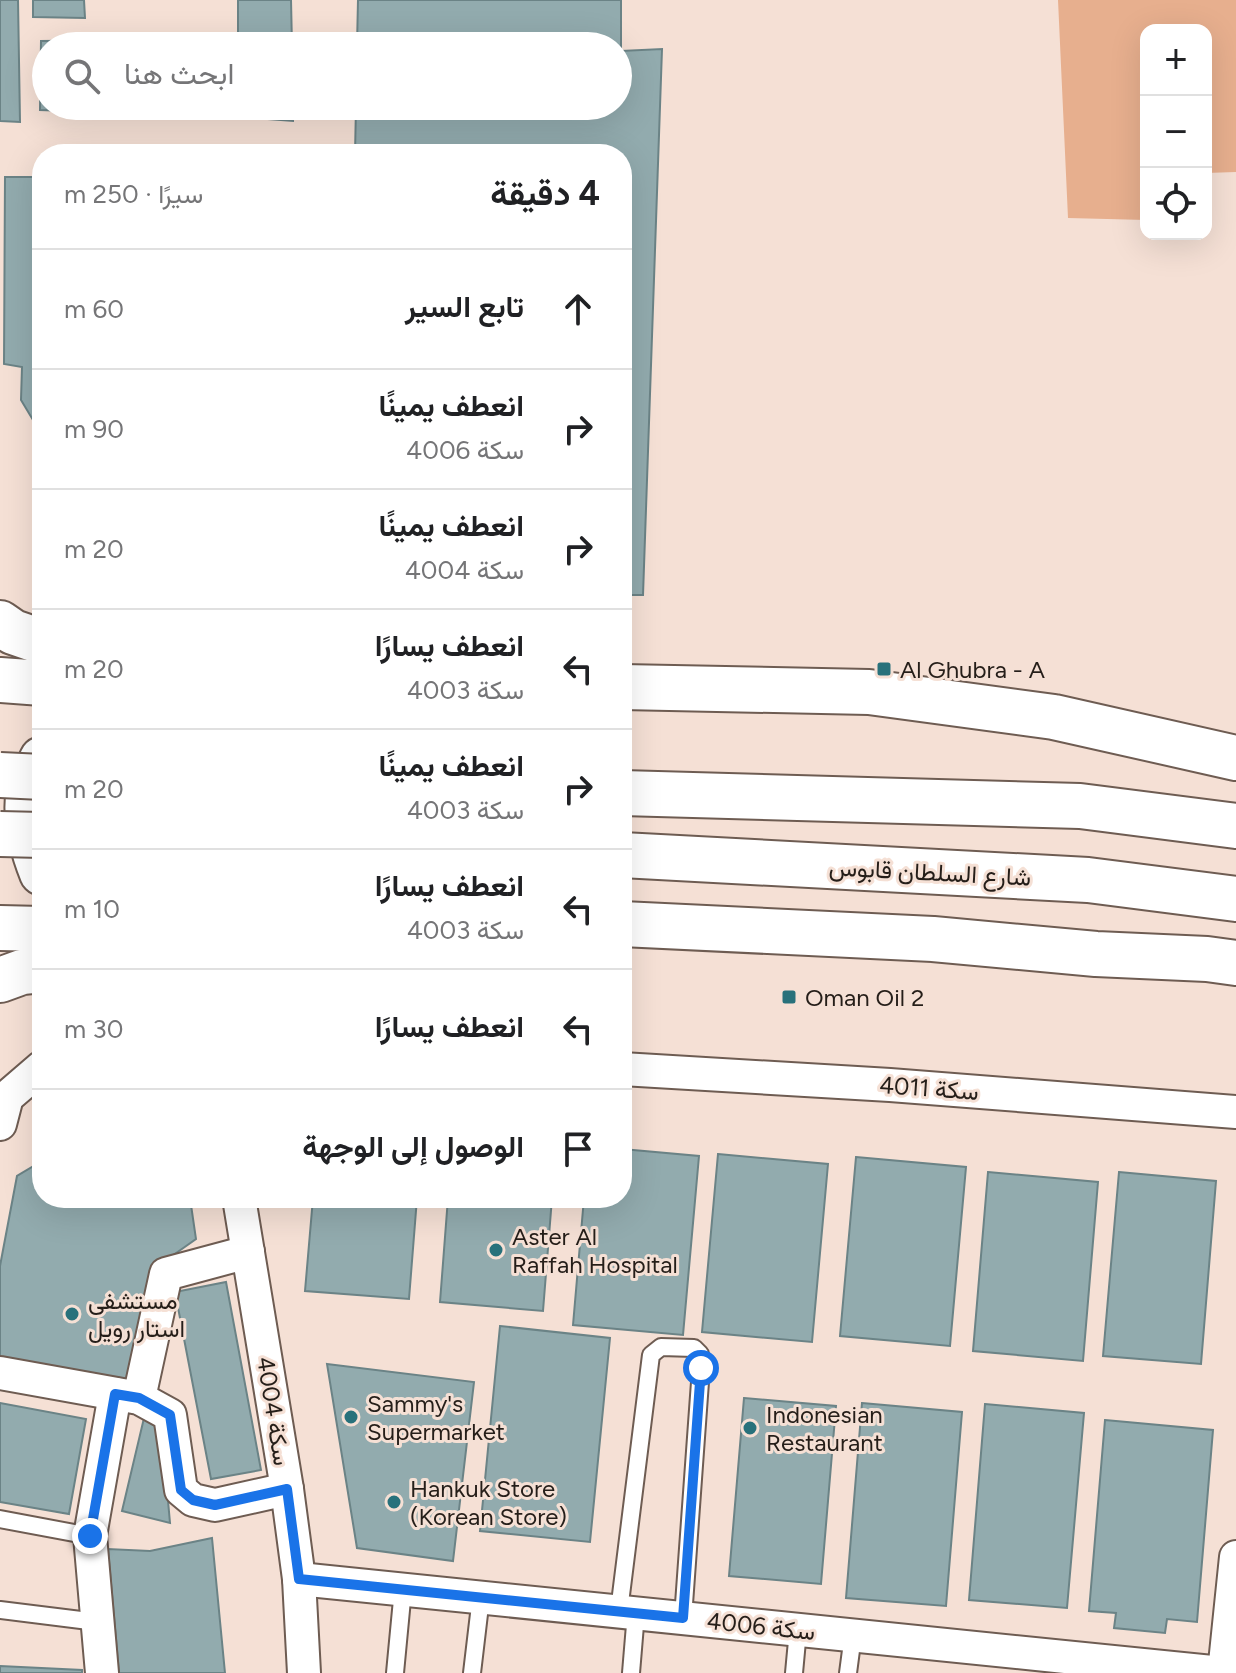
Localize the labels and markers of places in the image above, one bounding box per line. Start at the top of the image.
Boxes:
place label: Al Ghubra - A [900,655,1046,684]
marker: Al Ghubra - A [875,660,893,678]
place label: Oman Oil 2 [805,983,924,1012]
marker: Oman Oil 2 [780,988,798,1006]
place label: Aster Al Raffah Hospital [512,1222,678,1279]
marker: Aster Al Raffah Hospital [487,1241,505,1259]
place label: مستشفى استار رويل [88,1286,185,1344]
marker: مستشفى استار رويل [63,1305,81,1323]
place label: Sammy's Supermarket [367,1389,505,1446]
place label: Indonesian Restaurant [766,1400,883,1457]
marker: Sammy's Supermarket [342,1408,360,1426]
marker: Indonesian Restaurant [741,1419,759,1437]
place label: Hankuk Store (Korean Store) [410,1474,567,1531]
marker: Hankuk Store (Korean Store) [385,1493,403,1511]

